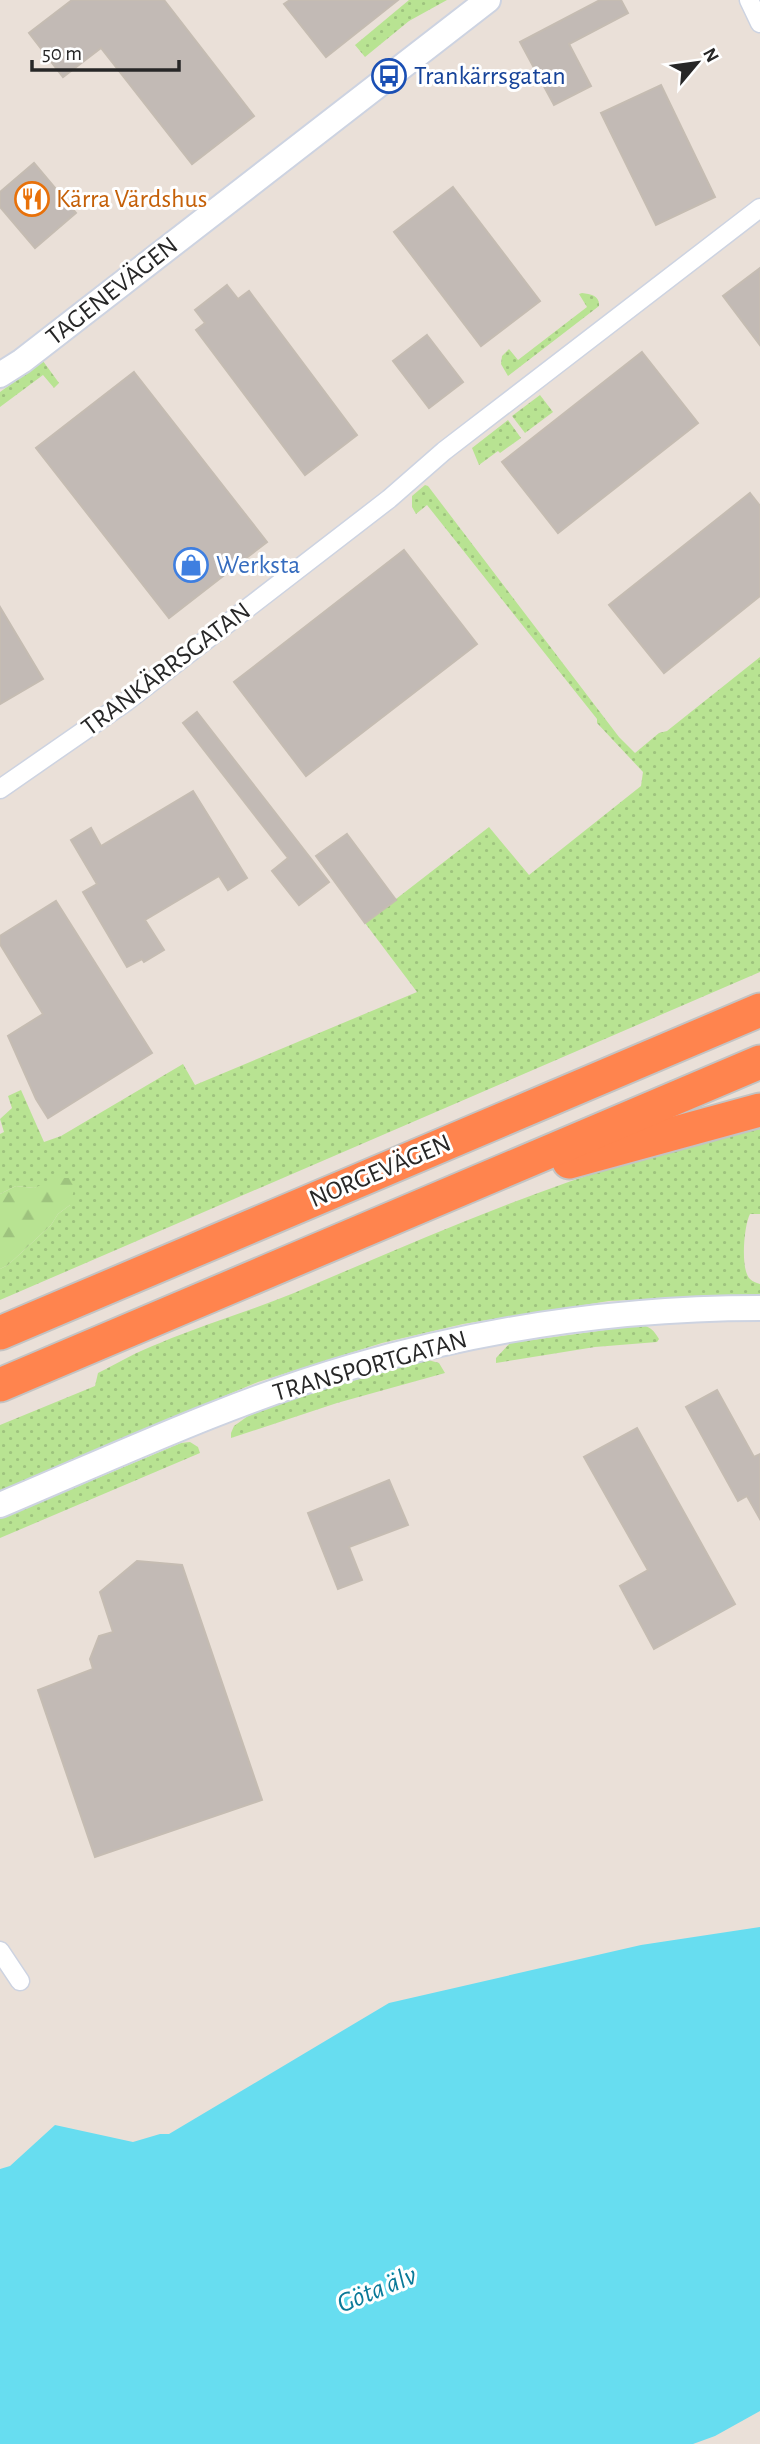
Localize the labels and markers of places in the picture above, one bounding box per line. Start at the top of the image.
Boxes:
bus stop icon: Trankärrsgatan [370,57,408,95]
place label: Trankärrsgatan [414,63,566,89]
restaurant icon: Kärra Värdshus [13,180,51,218]
place label: Kärra Värdshus [56,186,207,212]
shop icon: Werksta [172,546,210,584]
place label: Werksta [216,552,300,578]

